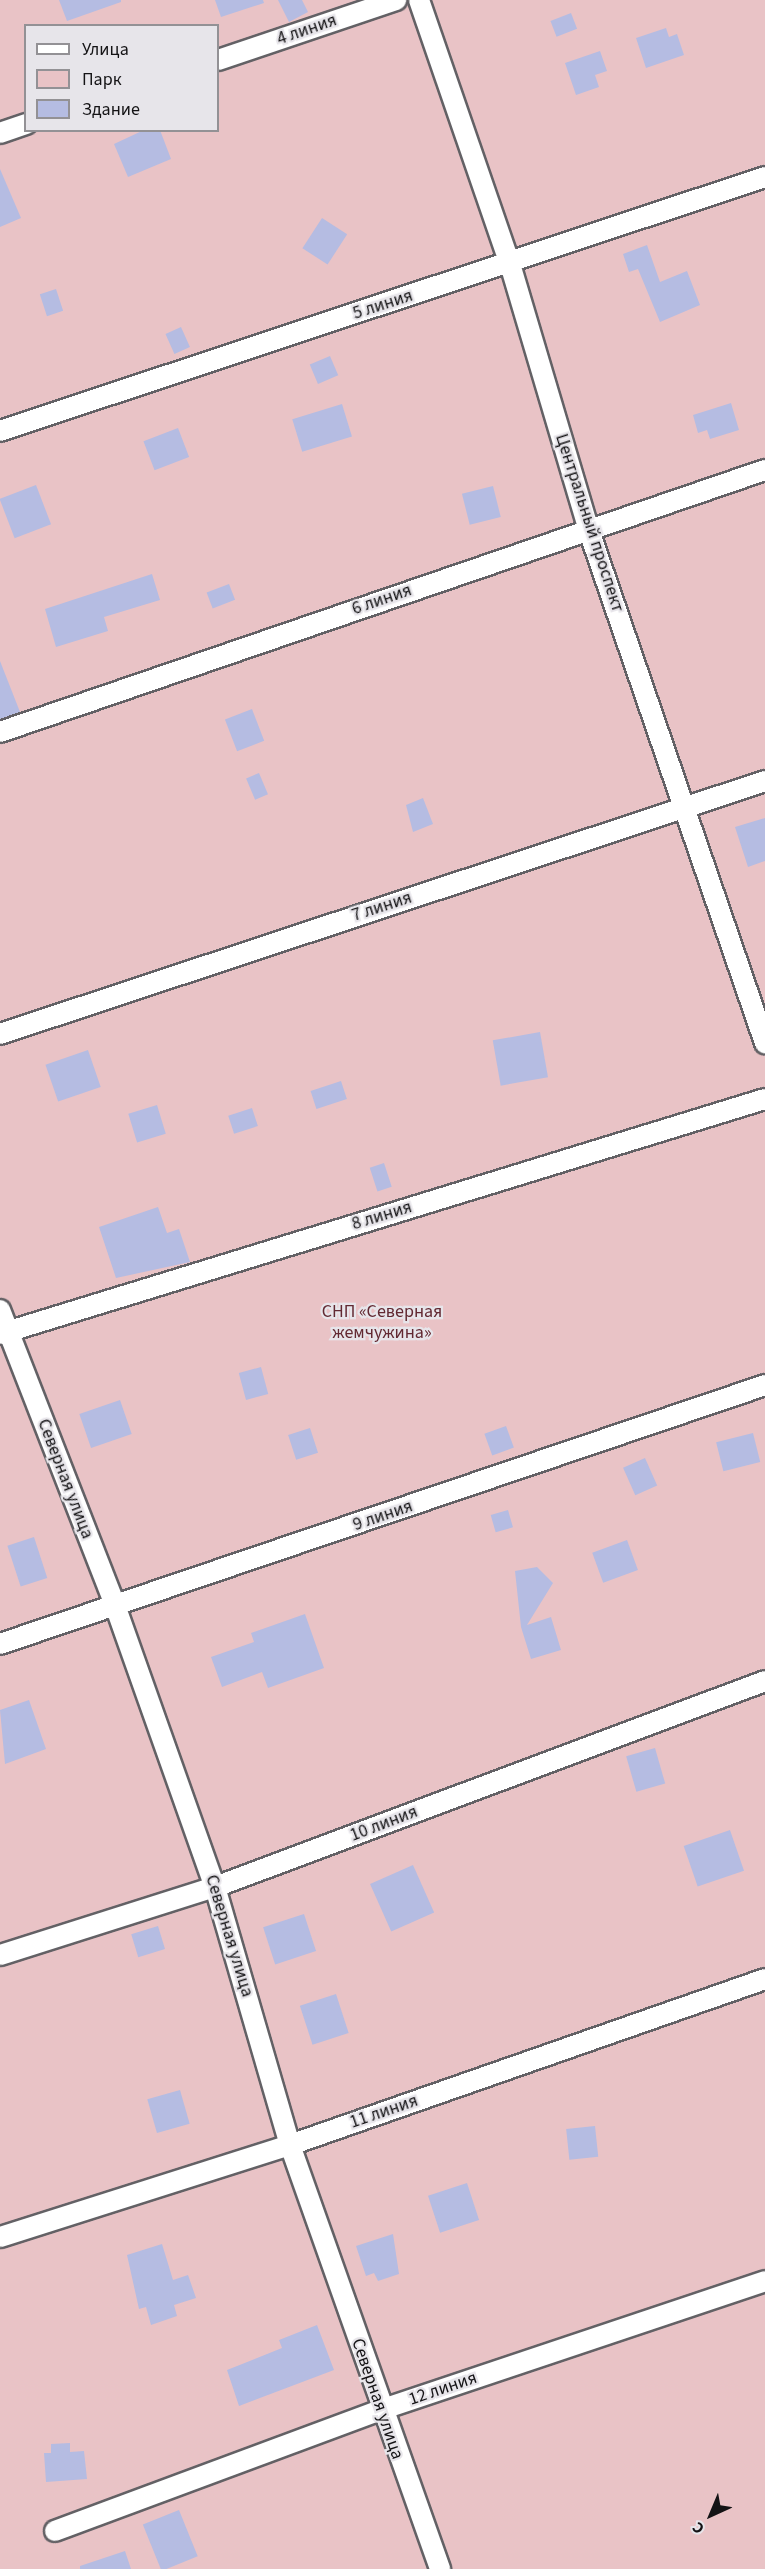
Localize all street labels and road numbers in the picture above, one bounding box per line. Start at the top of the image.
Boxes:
street label: 4 линия [274,10,340,50]
street label: 5 линия [350,285,416,325]
street label: Центральный проспект [550,431,628,615]
street label: 6 линия [349,580,415,620]
street label: 7 линия [349,887,415,927]
street label: 8 линия [349,1197,415,1235]
street label: Северная улица [32,1416,98,1542]
street label: 9 линия [350,1496,416,1536]
street label: 10 линия [347,1801,421,1847]
street label: Северная улица [200,1872,258,2000]
street label: 11 линия [347,2090,421,2134]
street label: Северная улица [346,2336,408,2462]
street label: 12 линия [406,2367,480,2411]

